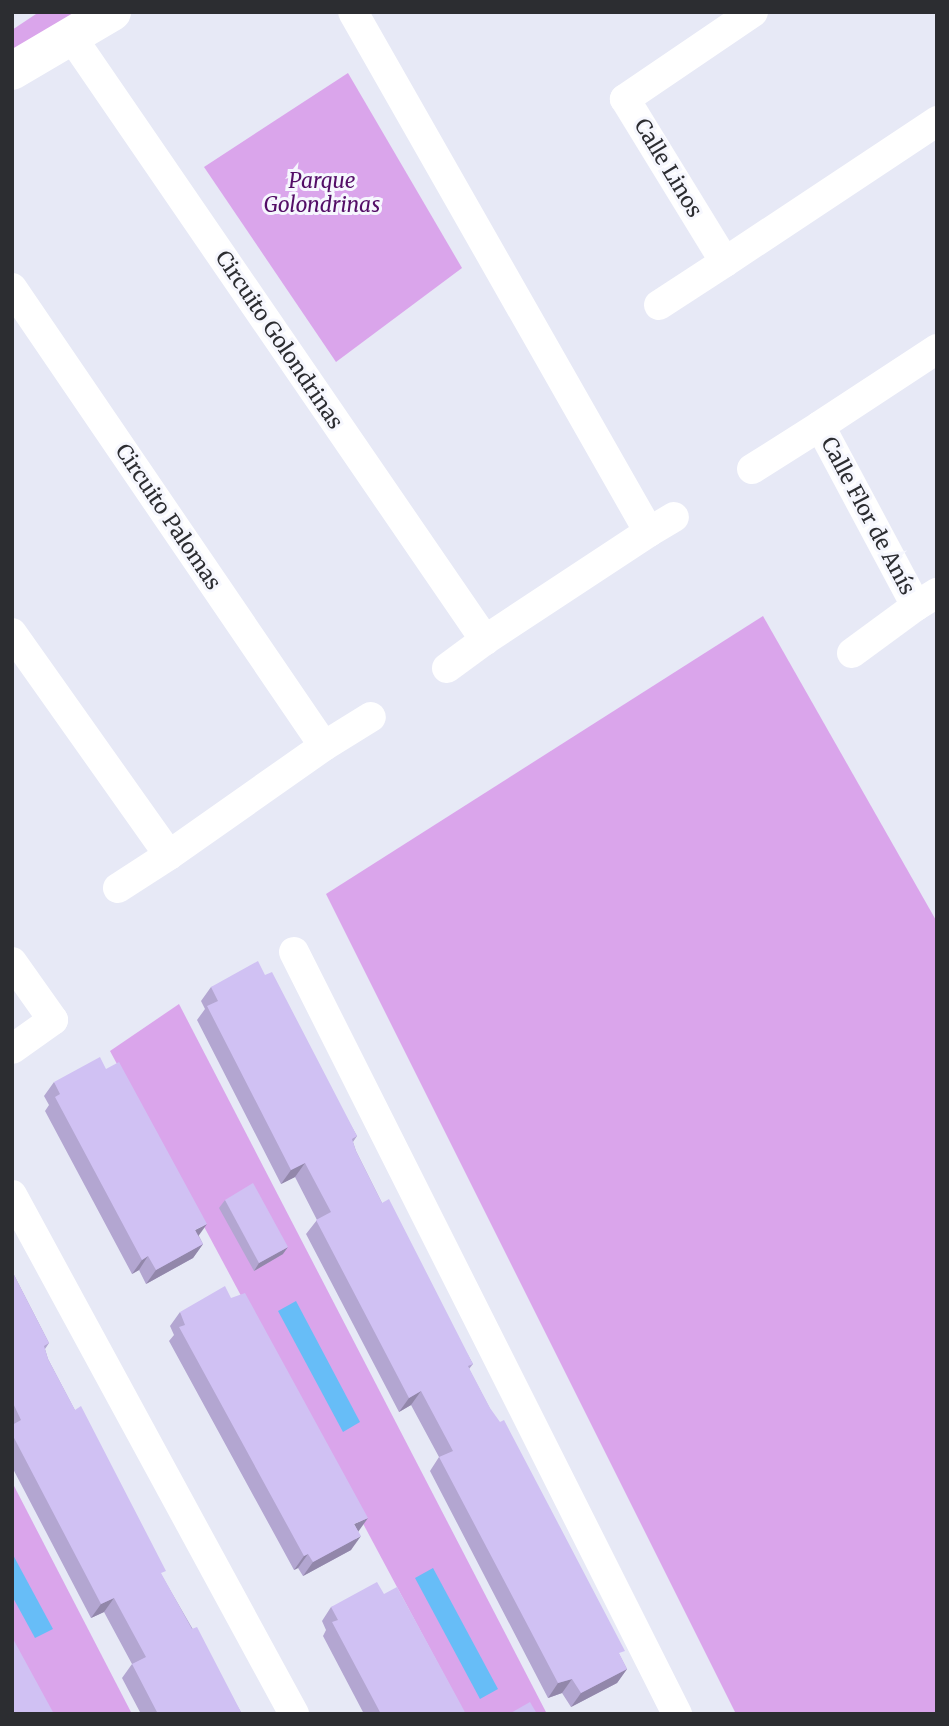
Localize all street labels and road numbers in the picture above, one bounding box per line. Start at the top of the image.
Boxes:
street label: Calle Linos [629,114,707,222]
street label: Circuito Golondrinas [210,246,348,434]
street label: Calle Flor de Anís [816,433,920,599]
street label: Circuito Palomas [110,439,226,595]

